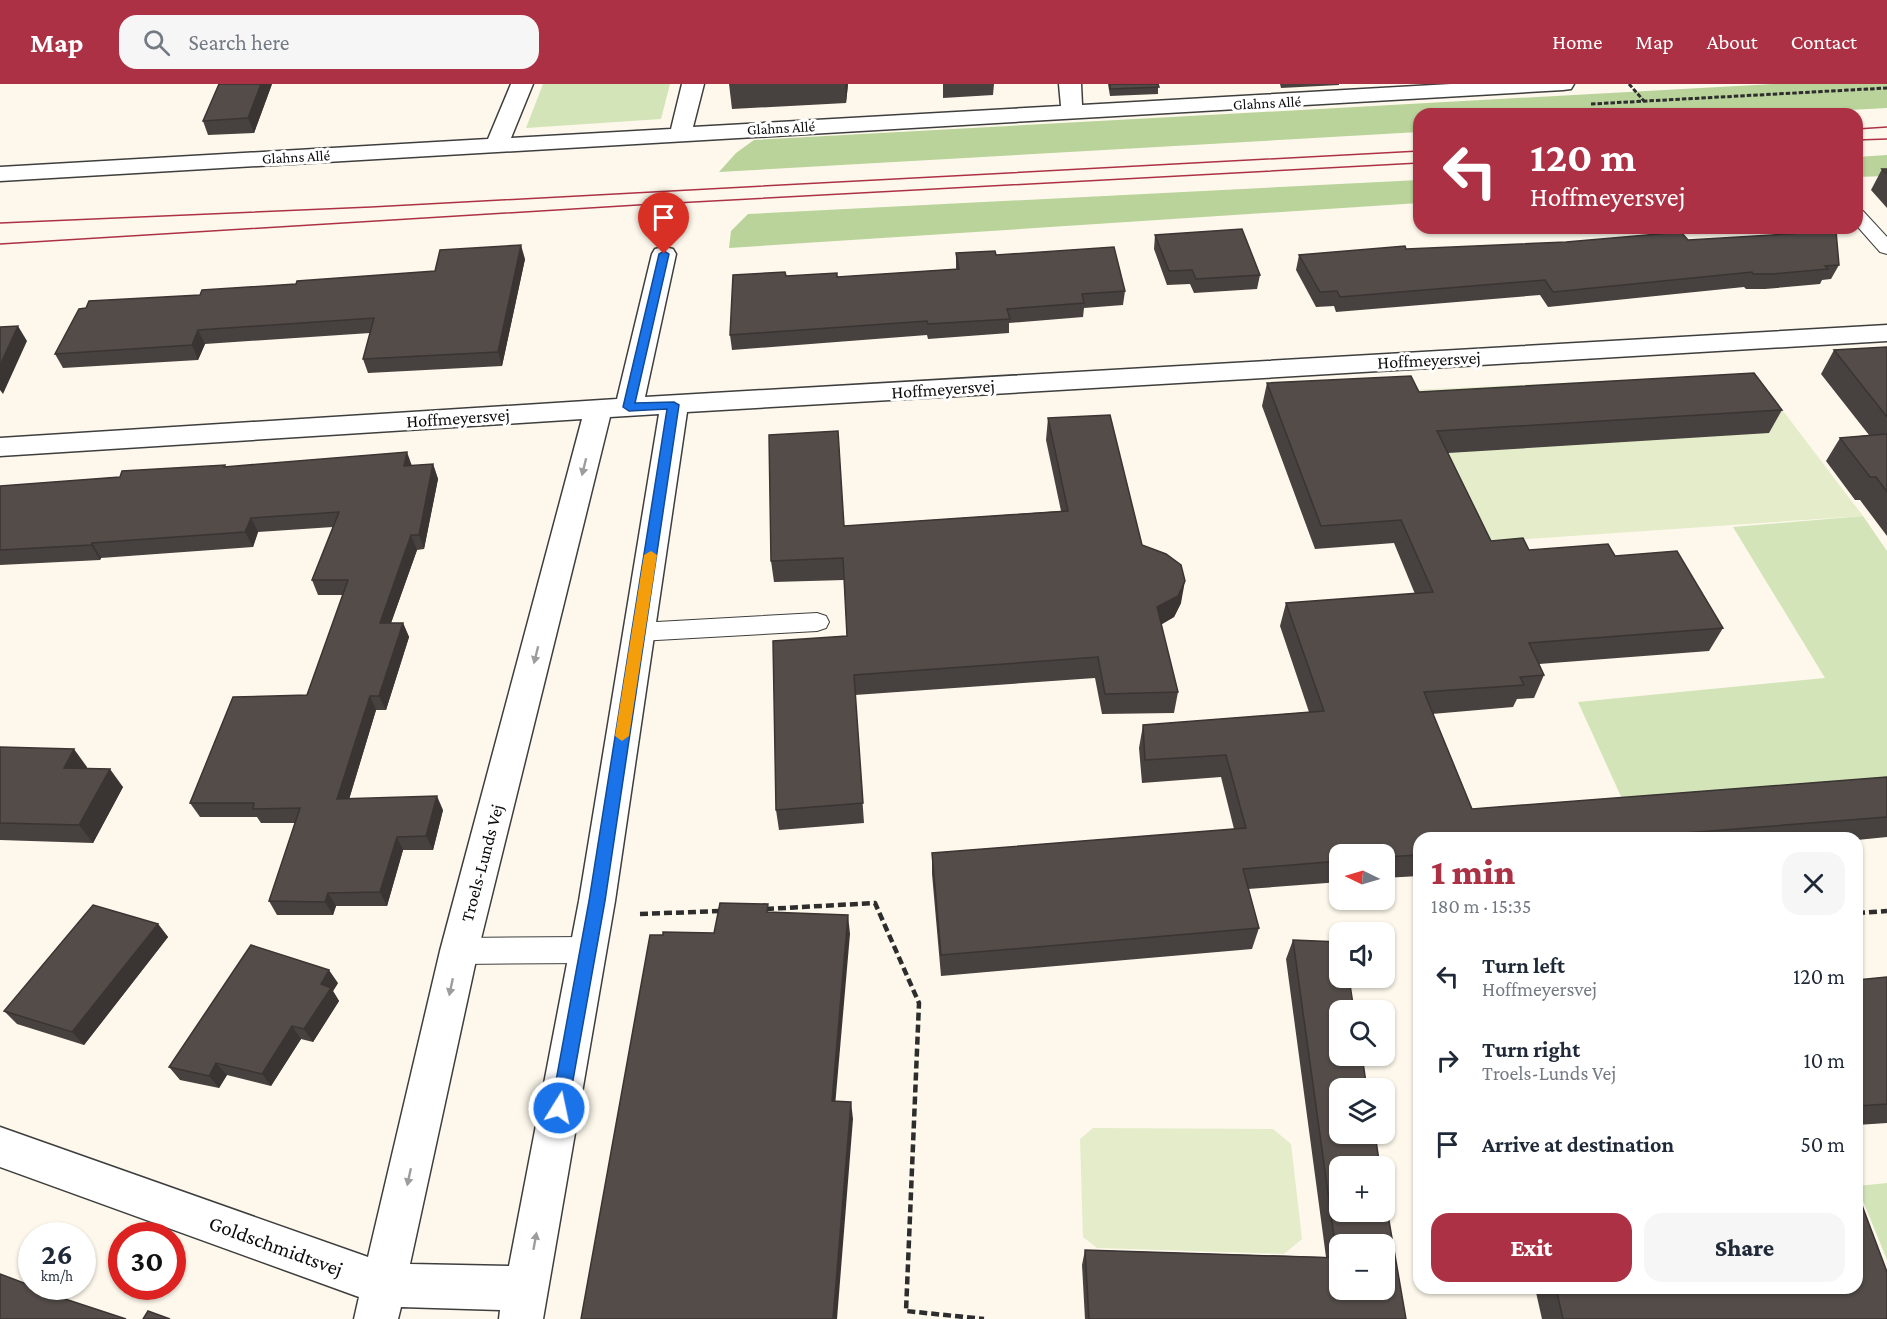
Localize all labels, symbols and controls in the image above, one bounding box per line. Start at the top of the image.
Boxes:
search box [119,15,539,69]
icon: search [140,26,173,59]
text: Map [30,27,83,58]
text: Search here [188,30,289,55]
text: Home [1552,30,1602,54]
text: Map [1635,30,1674,54]
text: About [1707,30,1758,54]
text: Contact [1791,30,1857,54]
street label: Glahns Allé [1233,93,1302,113]
street label: Glahns Allé [747,118,816,138]
icon: left [1431,132,1509,210]
text: 120 m [1530,133,1636,180]
street label: Glahns Allé [262,147,331,167]
text: Hoffmeyersvej [1530,182,1685,212]
pin [638,192,689,254]
icon: arrive [647,201,680,234]
street label: Hoffmeyersvej [1377,347,1481,374]
street label: Hoffmeyersvej [891,375,995,404]
street label: Hoffmeyersvej [406,404,510,433]
one-way arrow [578,457,588,476]
one-way arrow [530,646,540,665]
street label: Troels-Lunds Vej [457,802,508,924]
north arrow [1329,844,1395,910]
map controls [1329,844,1395,1300]
text: 1 min [1431,852,1515,892]
button: close [1782,852,1845,915]
text: 180 m · 15:35 [1431,895,1531,917]
button: sound [1329,922,1395,988]
text: Turn left [1482,953,1565,978]
icon: left [1431,960,1464,993]
text: 120 m [1793,964,1845,989]
one-way arrow [446,978,455,997]
text: Hoffmeyersvej [1482,978,1597,1000]
button: search [1329,1000,1395,1066]
text: Turn right [1482,1037,1580,1062]
icon: right [1431,1044,1464,1077]
text: 10 m [1803,1048,1845,1073]
text: Troels-Lunds Vej [1482,1062,1616,1084]
position arrow [527,1076,591,1140]
button: layers [1329,1078,1395,1144]
icon: arrive [1431,1128,1464,1161]
text: Arrive at destination [1482,1132,1674,1157]
text: 50 m [1800,1132,1845,1157]
button: + [1329,1156,1395,1222]
one-way arrow [404,1168,413,1187]
street label: Goldschmidtsvej [206,1211,346,1281]
button: Exit [1431,1213,1632,1282]
button: Share [1644,1213,1845,1282]
speed limit sign: 30 [108,1222,186,1300]
one-way arrow [531,1231,540,1250]
button: − [1329,1234,1395,1300]
text: 26 [41,1237,73,1270]
text: km/h [41,1268,73,1284]

